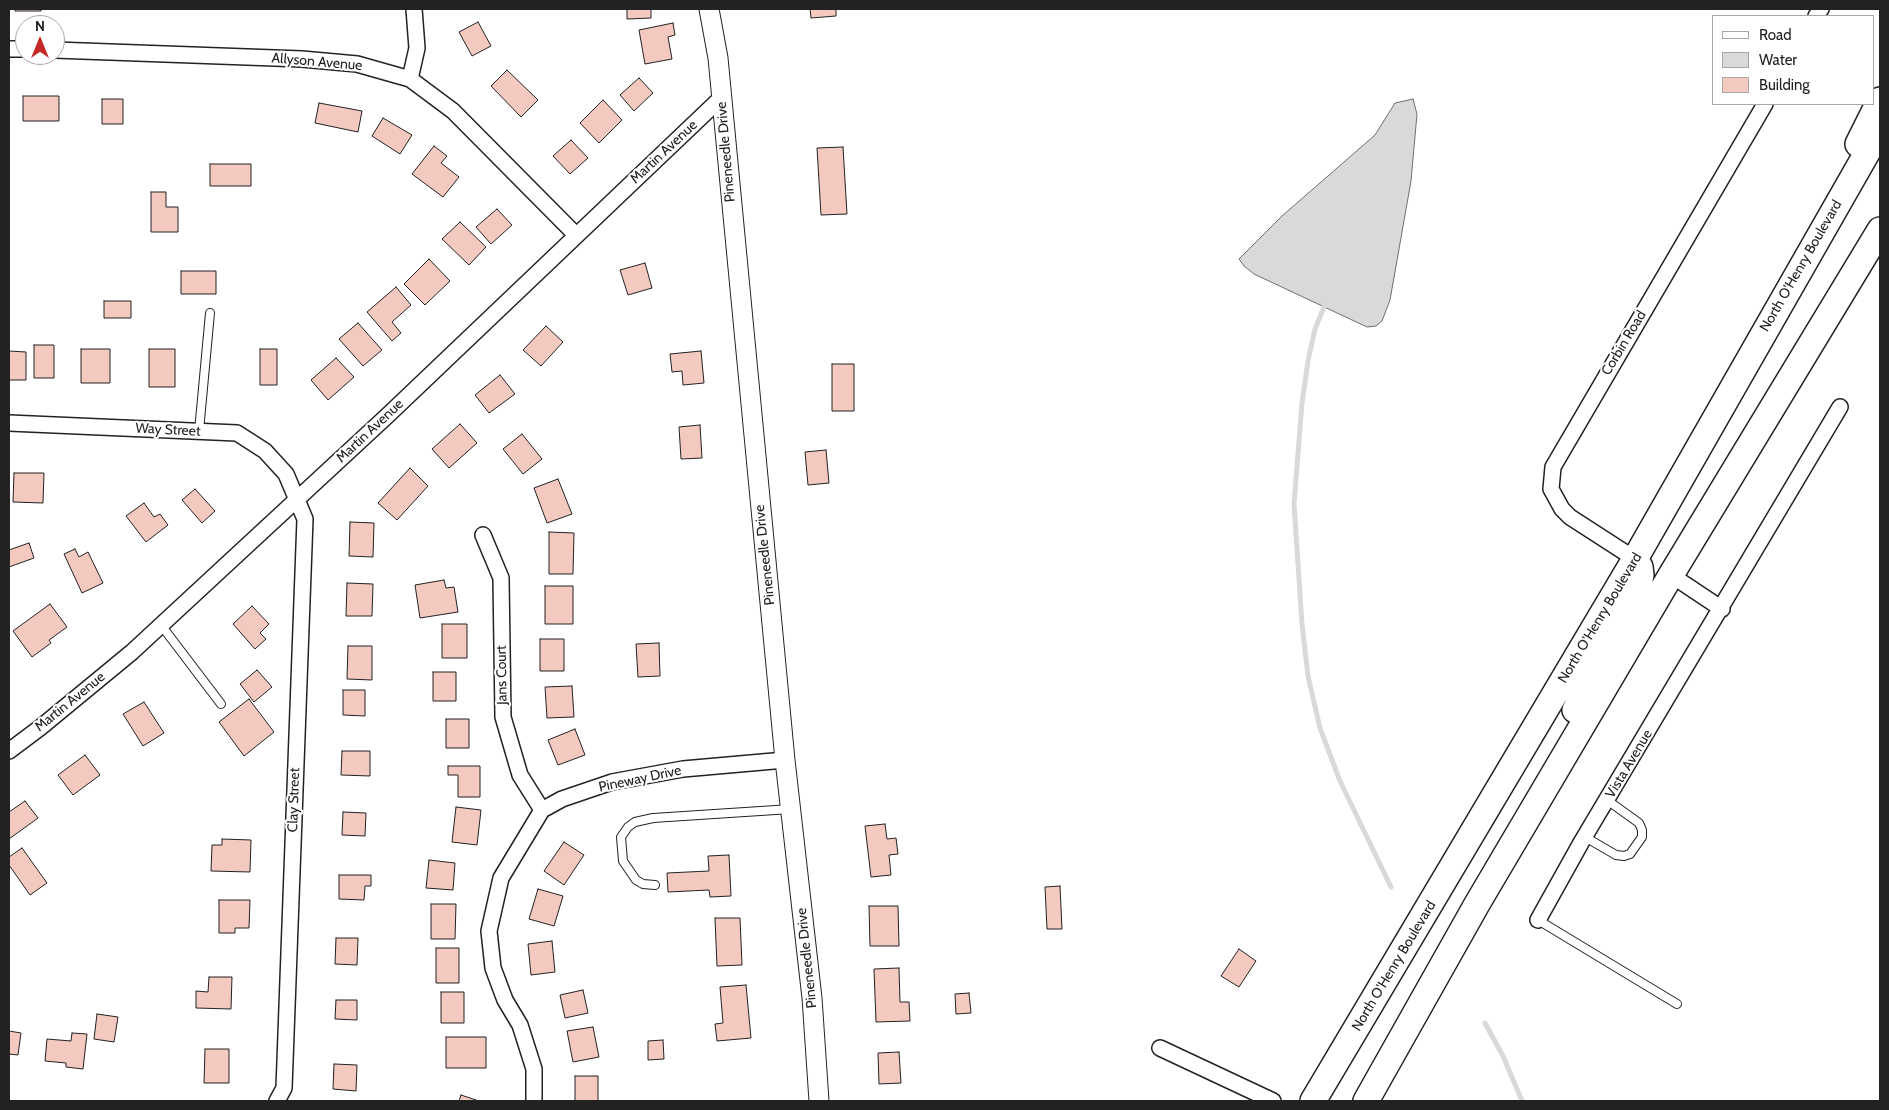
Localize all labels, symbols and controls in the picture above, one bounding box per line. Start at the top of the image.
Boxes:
north arrow [15,15,65,65]
legend [1712,15,1874,105]
text: N [35,17,45,35]
text: Road [1759,26,1792,44]
street label: Allyson Avenue [271,50,363,74]
text: Water [1759,51,1797,69]
text: Building [1759,76,1810,94]
street label: Pineneedle Drive [713,101,739,203]
street label: Martin Avenue [627,117,701,187]
street label: North O'Henry Boulevard [1756,197,1846,335]
street label: Corbin Road [1598,308,1650,378]
street label: Martin Avenue [333,396,407,466]
street label: Way Street [135,420,201,440]
street label: Pineneedle Drive [751,504,779,606]
street label: North O'Henry Boulevard [1554,550,1646,686]
street label: Jans Court [493,645,511,705]
street label: Martin Avenue [31,669,109,735]
street label: Vista Avenue [1602,727,1656,801]
street label: Pineway Drive [597,762,683,796]
street label: Clay Street [284,767,304,833]
street label: North O'Henry Boulevard [1348,898,1440,1034]
street label: Pineneedle Drive [793,907,821,1009]

